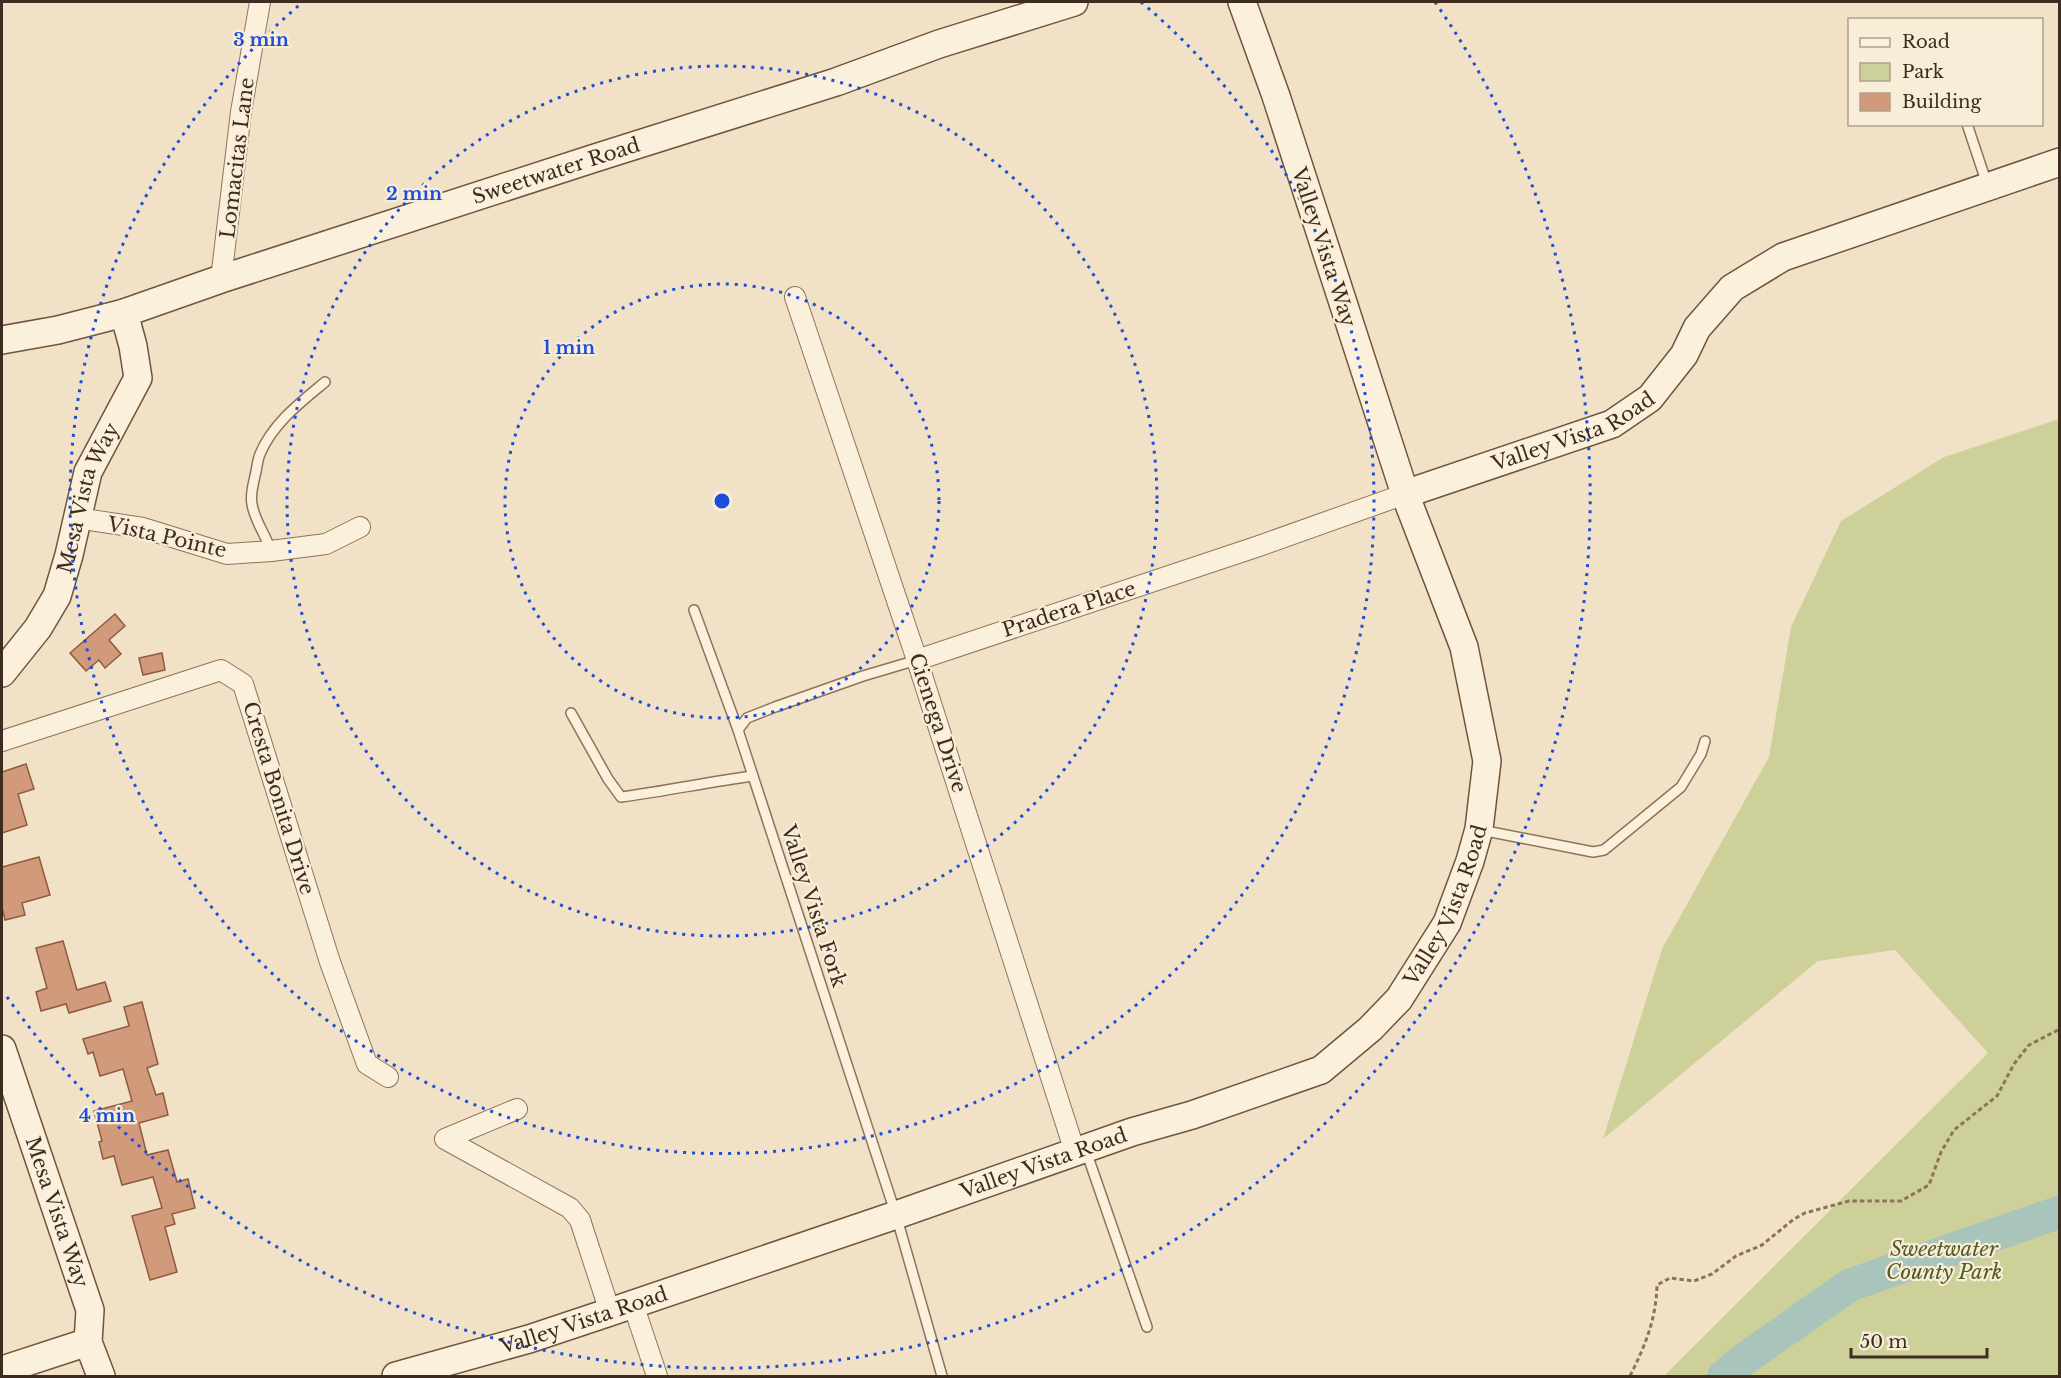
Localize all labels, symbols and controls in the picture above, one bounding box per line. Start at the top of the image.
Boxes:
legend [1848,18,2043,126]
text: 3 min [233,29,289,51]
text: Road [1902,31,1950,53]
text: Park [1902,61,1944,83]
street label: Lomacitas Lane [215,76,259,240]
text: Building [1902,91,1981,113]
street label: Sweetwater Road [469,133,643,209]
street label: Valley Vista Way [1287,163,1361,330]
text: 2 min [386,183,442,205]
text: 1 min [543,337,595,359]
street label: Valley Vista Road [1488,386,1659,476]
street label: Mesa Vista Way [52,418,124,576]
centre of rings [712,491,732,511]
street label: Vista Pointe [104,511,229,562]
street label: Pradera Place [999,576,1139,642]
street label: Cienega Drive [904,650,972,796]
street label: Cresta Bonita Drive [238,699,320,897]
street label: Valley Vista Fork [776,821,852,991]
street label: Valley Vista Road [1398,822,1492,991]
text: 4 min [79,1105,135,1127]
street label: Valley Vista Road [956,1123,1130,1204]
street label: Mesa Vista Way [20,1133,94,1291]
park label: Sweetwater County Park [1886,1237,2002,1284]
street label: Valley Vista Road [496,1281,671,1359]
scale bar [1851,1321,1988,1359]
text: 50 m [1860,1331,1908,1353]

